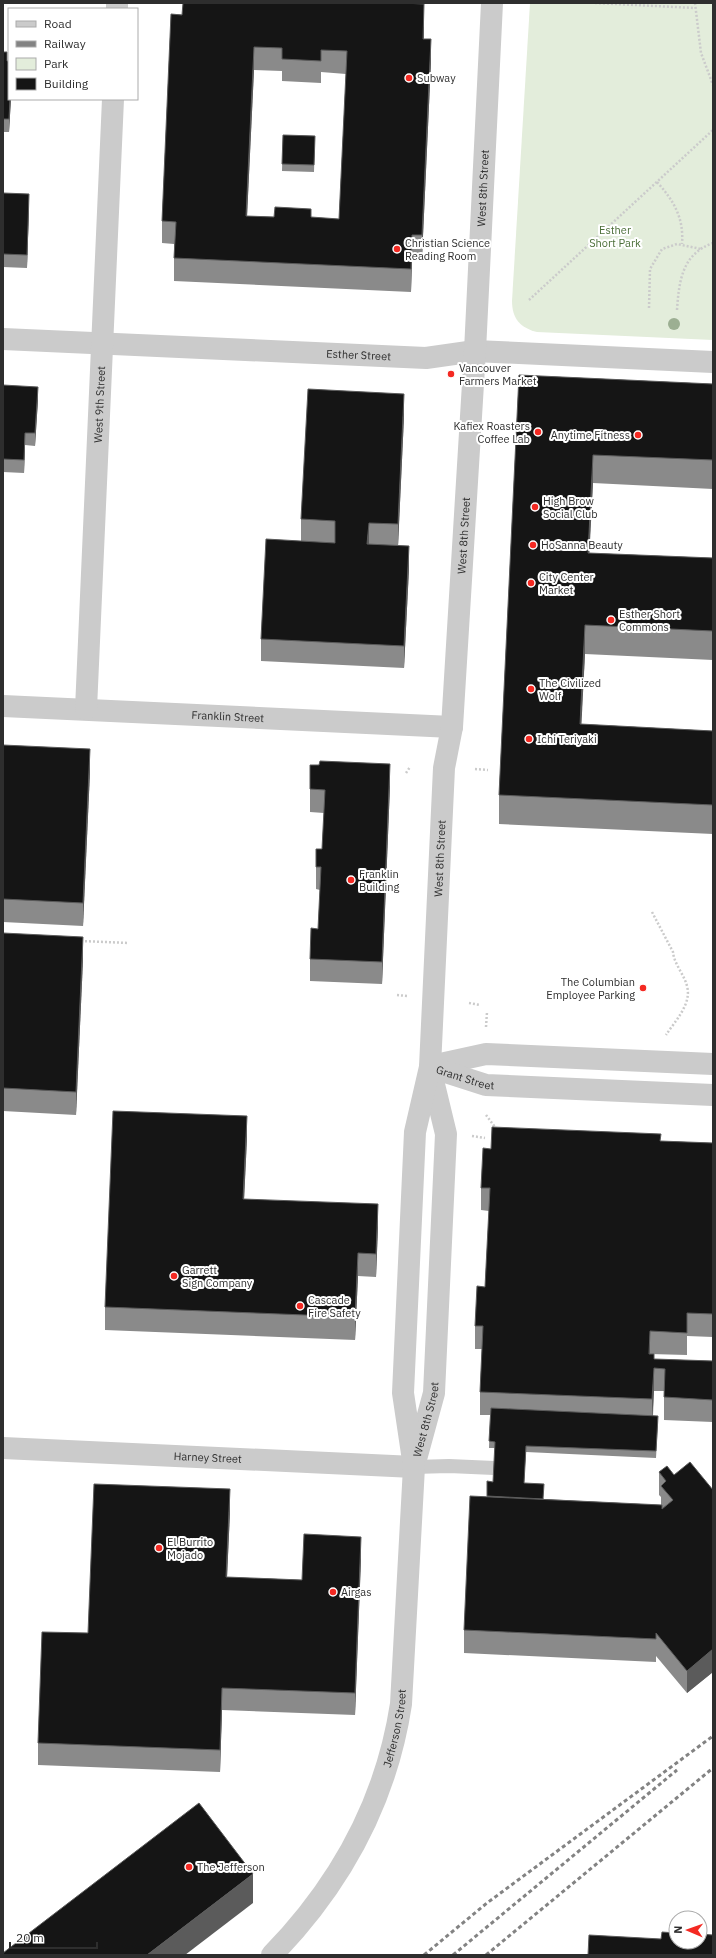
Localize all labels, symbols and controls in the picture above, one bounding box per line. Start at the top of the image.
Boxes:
legend [8,8,138,100]
text: Road [44,16,72,31]
text: Railway [44,36,86,51]
text: Park [44,56,69,71]
place label: Subway [417,71,456,85]
marker: Subway [404,73,414,83]
text: Building [44,76,89,91]
street label: West 8th Street [474,149,492,227]
park label: Esther Short Park [589,223,641,250]
place label: Christian Science Reading Room [405,236,490,263]
marker: Christian Science Reading Room [392,244,402,254]
street label: Esther Street [326,347,391,363]
place label: Vancouver Farmers Market [459,361,537,388]
street label: West 9th Street [91,365,108,443]
marker: Vancouver Farmers Market [446,369,456,379]
place label: Kafiex Roasters Coffee Lab [454,419,530,446]
marker: Kafiex Roasters Coffee Lab [533,427,543,437]
place label: Anytime Fitness [551,428,630,442]
marker: Anytime Fitness [633,430,643,440]
place label: High Brow Social Club [543,494,598,521]
street label: West 8th Street [454,497,473,574]
marker: High Brow Social Club [530,502,540,512]
place label: HoSanna Beauty [541,538,623,552]
marker: HoSanna Beauty [528,540,538,550]
place label: City Center Market [539,570,594,597]
marker: City Center Market [526,578,536,588]
place label: Esther Short Commons [619,607,680,634]
marker: Esther Short Commons [606,615,616,625]
place label: The Civilized Wolf [539,676,601,703]
marker: The Civilized Wolf [526,684,536,694]
street label: Franklin Street [191,708,265,725]
place label: Ichi Teriyaki [537,732,597,746]
marker: Ichi Teriyaki [524,734,534,744]
street label: West 8th Street [431,819,449,897]
place label: Franklin Building [359,867,400,894]
marker: Franklin Building [346,875,356,885]
place label: The Columbian Employee Parking [546,975,635,1002]
marker: The Columbian Employee Parking [638,983,648,993]
street label: Grant Street [434,1062,495,1092]
place label: Garrett Sign Company [182,1263,253,1290]
marker: Garrett Sign Company [169,1271,179,1281]
place label: Cascade Fire Safety [308,1293,361,1320]
marker: Cascade Fire Safety [295,1301,305,1311]
street label: West 8th Street [410,1381,442,1458]
street label: Harney Street [173,1449,242,1466]
place label: El Burrito Mojado [167,1535,213,1562]
marker: El Burrito Mojado [154,1543,164,1553]
place label: Airgas [341,1585,372,1599]
marker: Airgas [328,1587,338,1597]
street label: Jefferson Street [380,1689,409,1769]
place label: The Jefferson [197,1860,265,1874]
marker: The Jefferson [184,1862,194,1872]
north arrow [668,1910,708,1950]
scale bar [10,1924,97,1950]
text: N [671,1925,685,1934]
text: 20 m [16,1930,44,1945]

